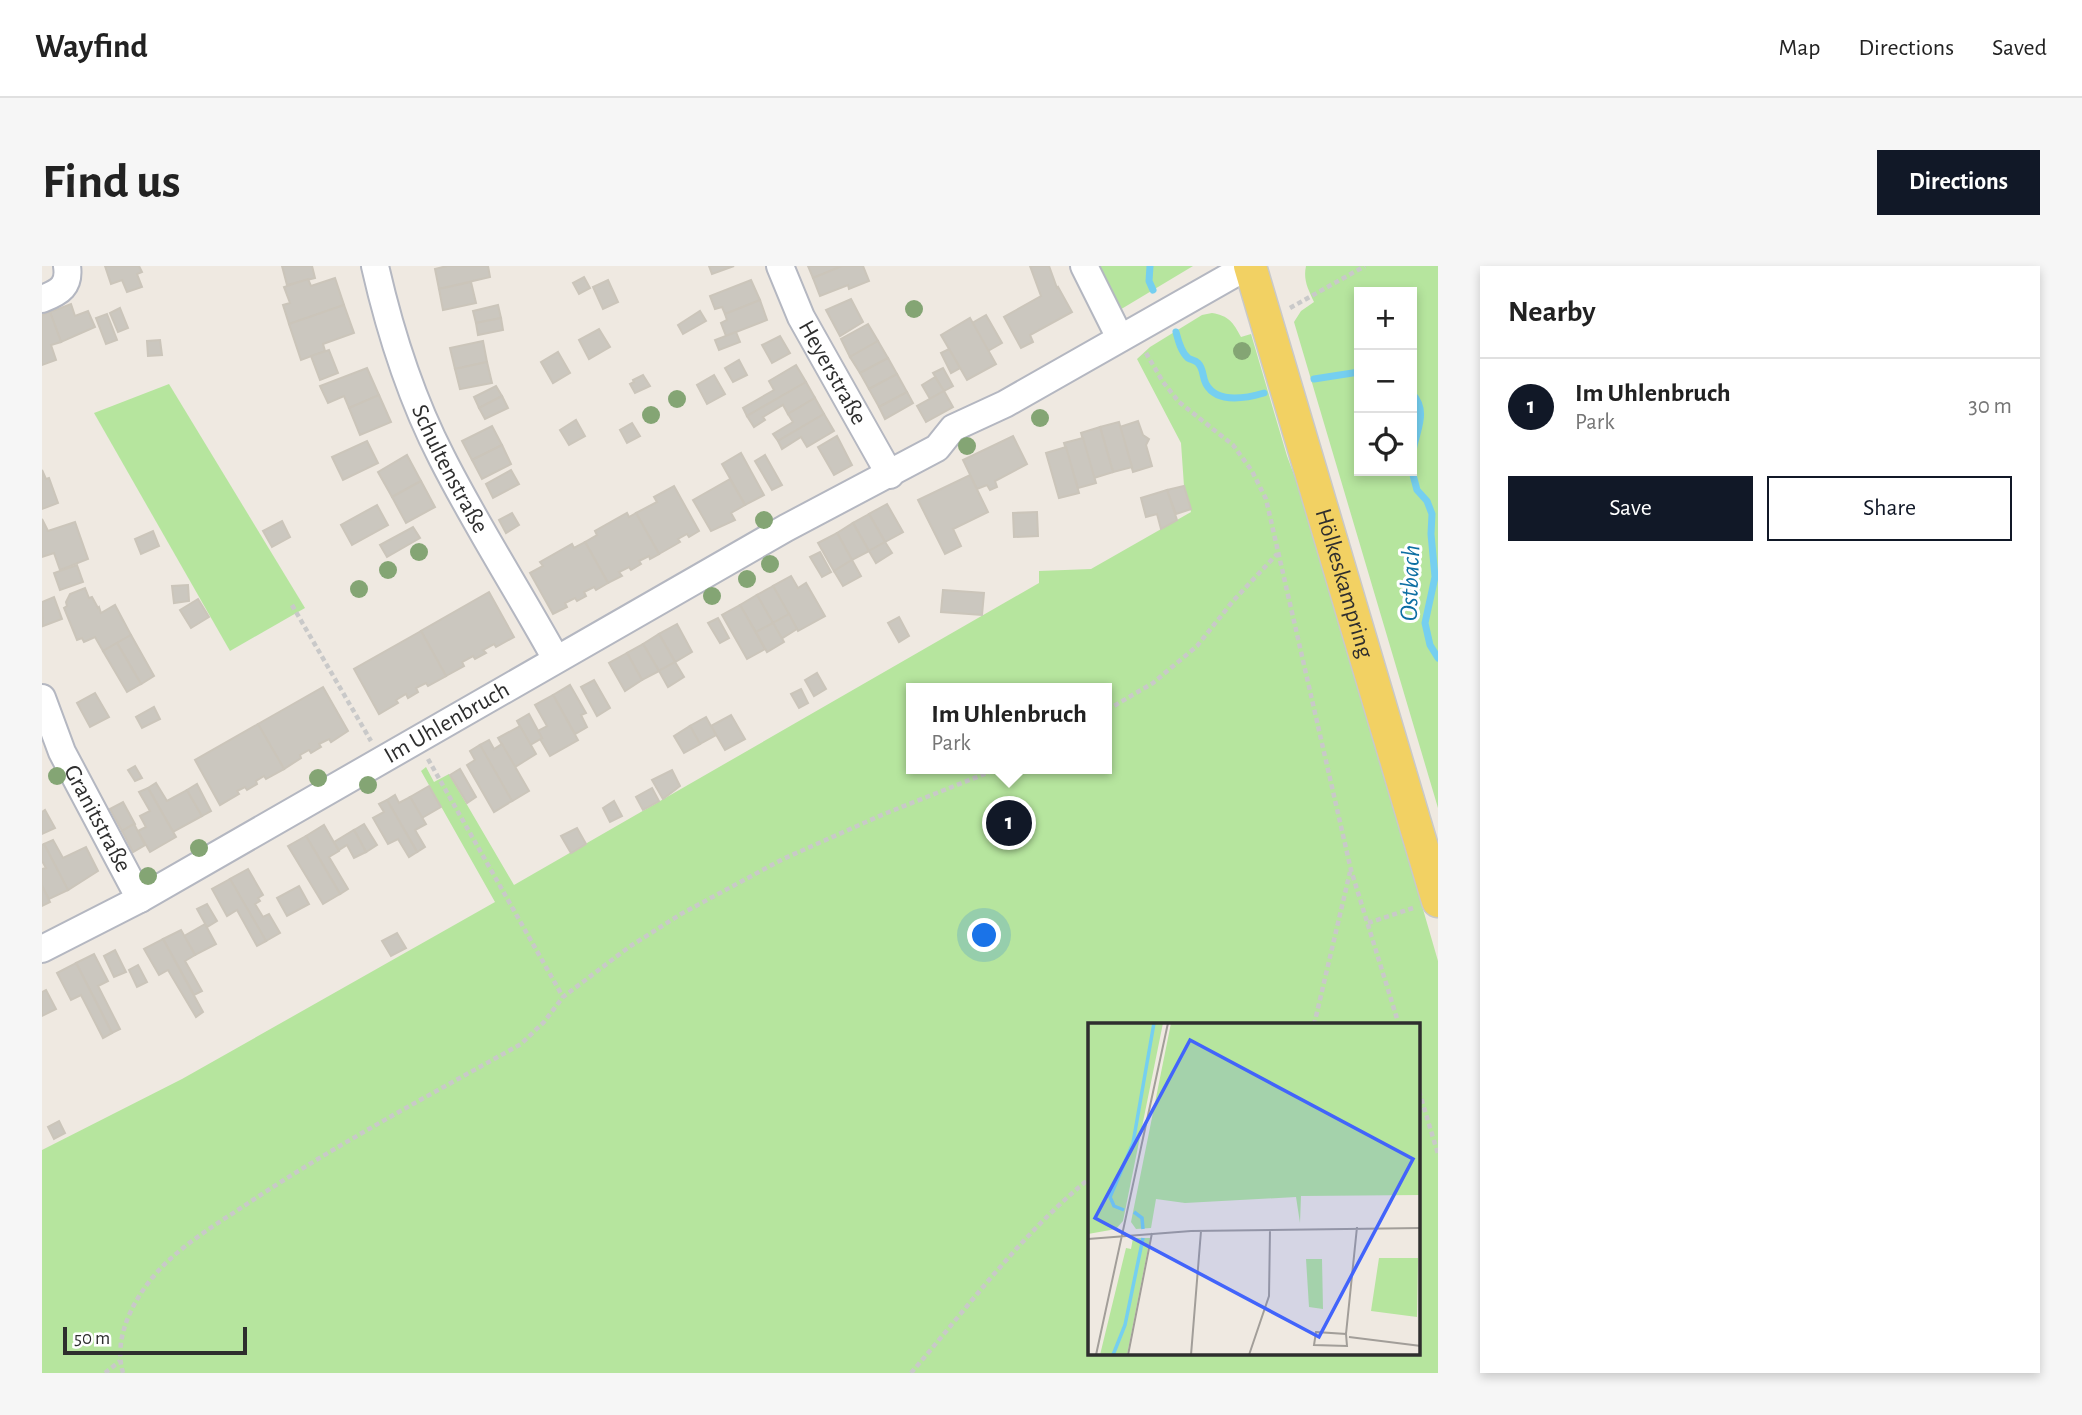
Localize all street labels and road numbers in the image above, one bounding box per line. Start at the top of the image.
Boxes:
street label: Heyerstraße [794,316,871,429]
street label: Schultenstraße [407,401,492,537]
street label: Hölkeskampring [1311,506,1377,661]
street label: Im Uhlenbruch [380,677,514,768]
street label: Granitstraße [59,761,136,876]

